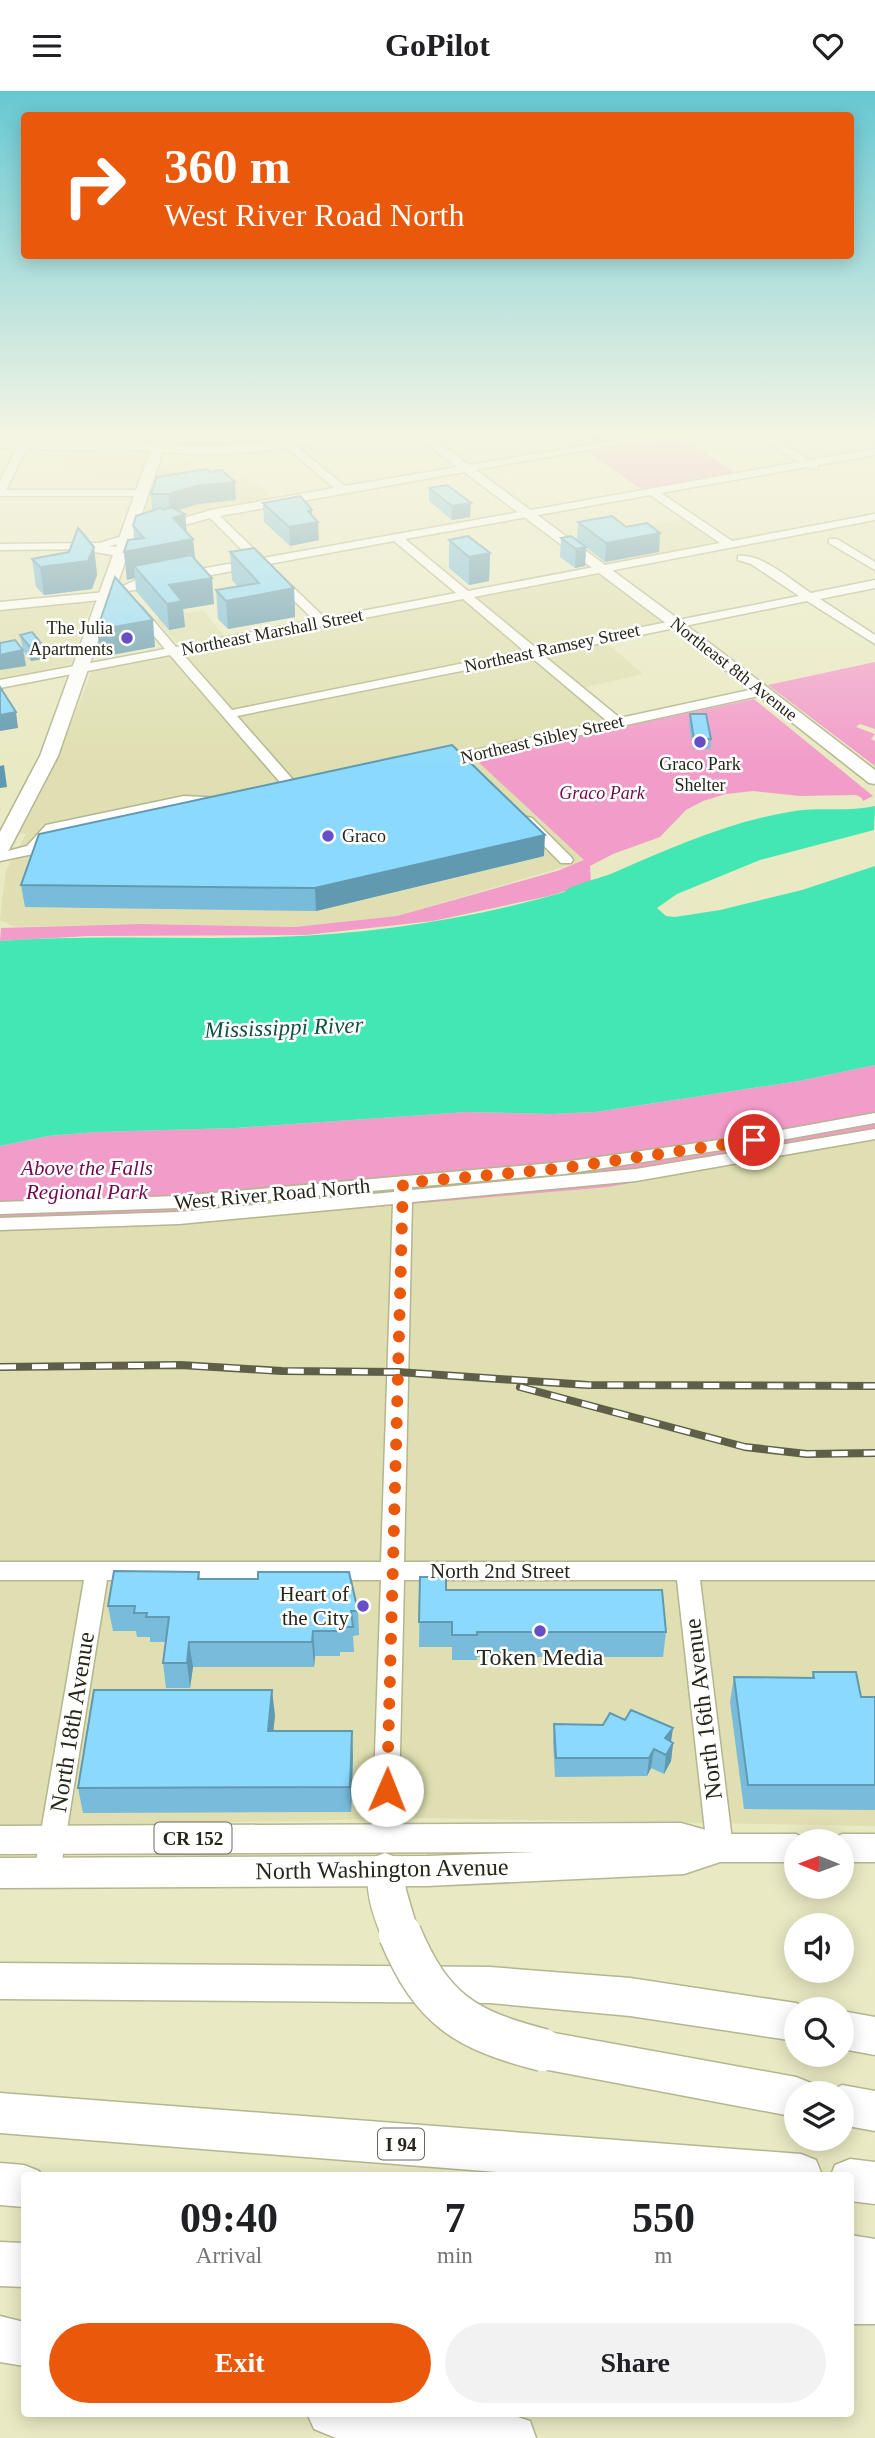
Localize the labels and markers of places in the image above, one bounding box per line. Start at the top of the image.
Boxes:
place label: The Julia Apartments [29,618,113,659]
marker: The Julia Apartments [119,630,135,646]
marker: Graco Park Shelter [692,734,708,750]
place label: Graco Park Shelter [659,754,741,795]
place label: Graco [342,826,386,846]
marker: Graco [320,828,336,844]
pin [724,1110,784,1170]
place label: Heart of the City [280,1582,349,1630]
marker: Heart of the City [355,1598,371,1614]
marker: Token Media [532,1623,548,1639]
place label: Token Media [477,1644,604,1670]

